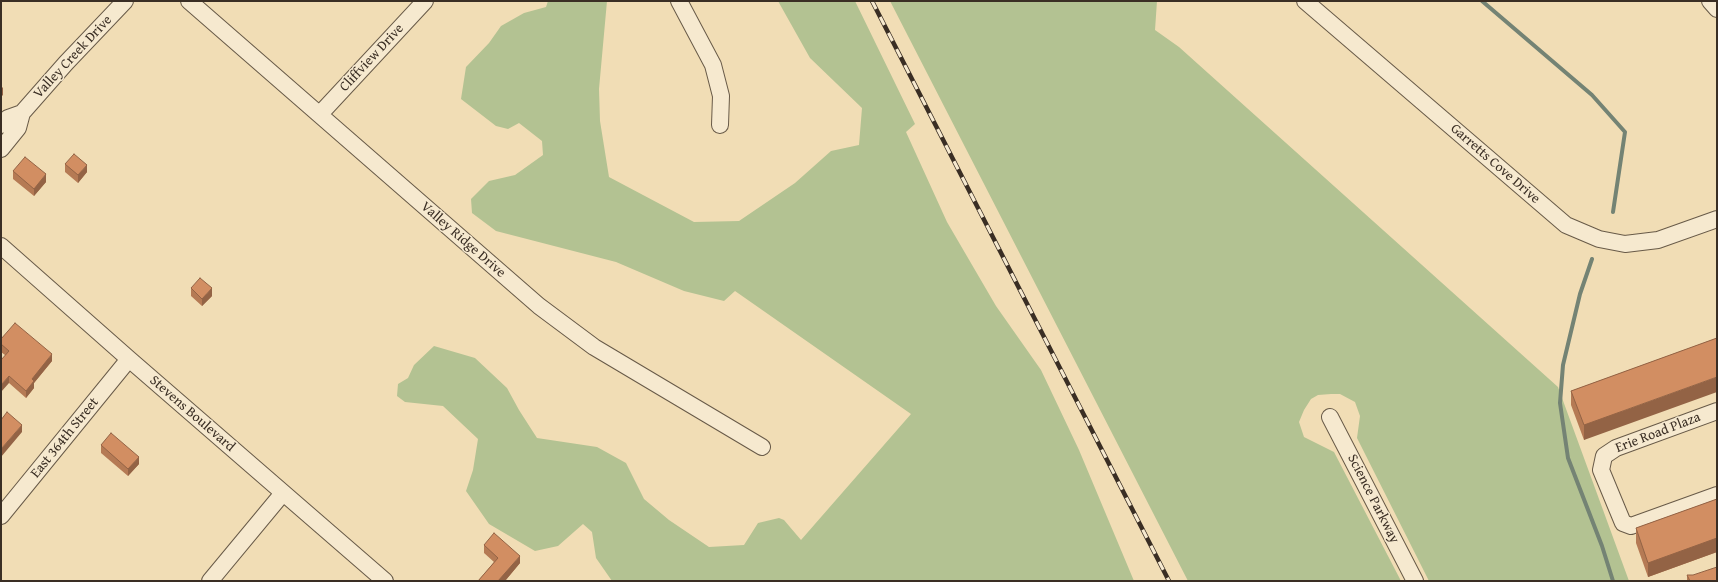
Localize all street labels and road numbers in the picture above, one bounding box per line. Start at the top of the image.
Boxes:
street label: Valley Creek Drive [30,12,116,102]
street label: Cliffview Drive [336,21,408,95]
street label: Garretts Cove Drive [1447,120,1543,208]
street label: Valley Ridge Drive [417,199,509,281]
street label: Stevens Boulevard [146,372,238,456]
street label: East 364th Street [27,394,103,482]
street label: Erie Road Plaza [1613,409,1703,457]
street label: Science Parkway [1343,452,1403,546]

